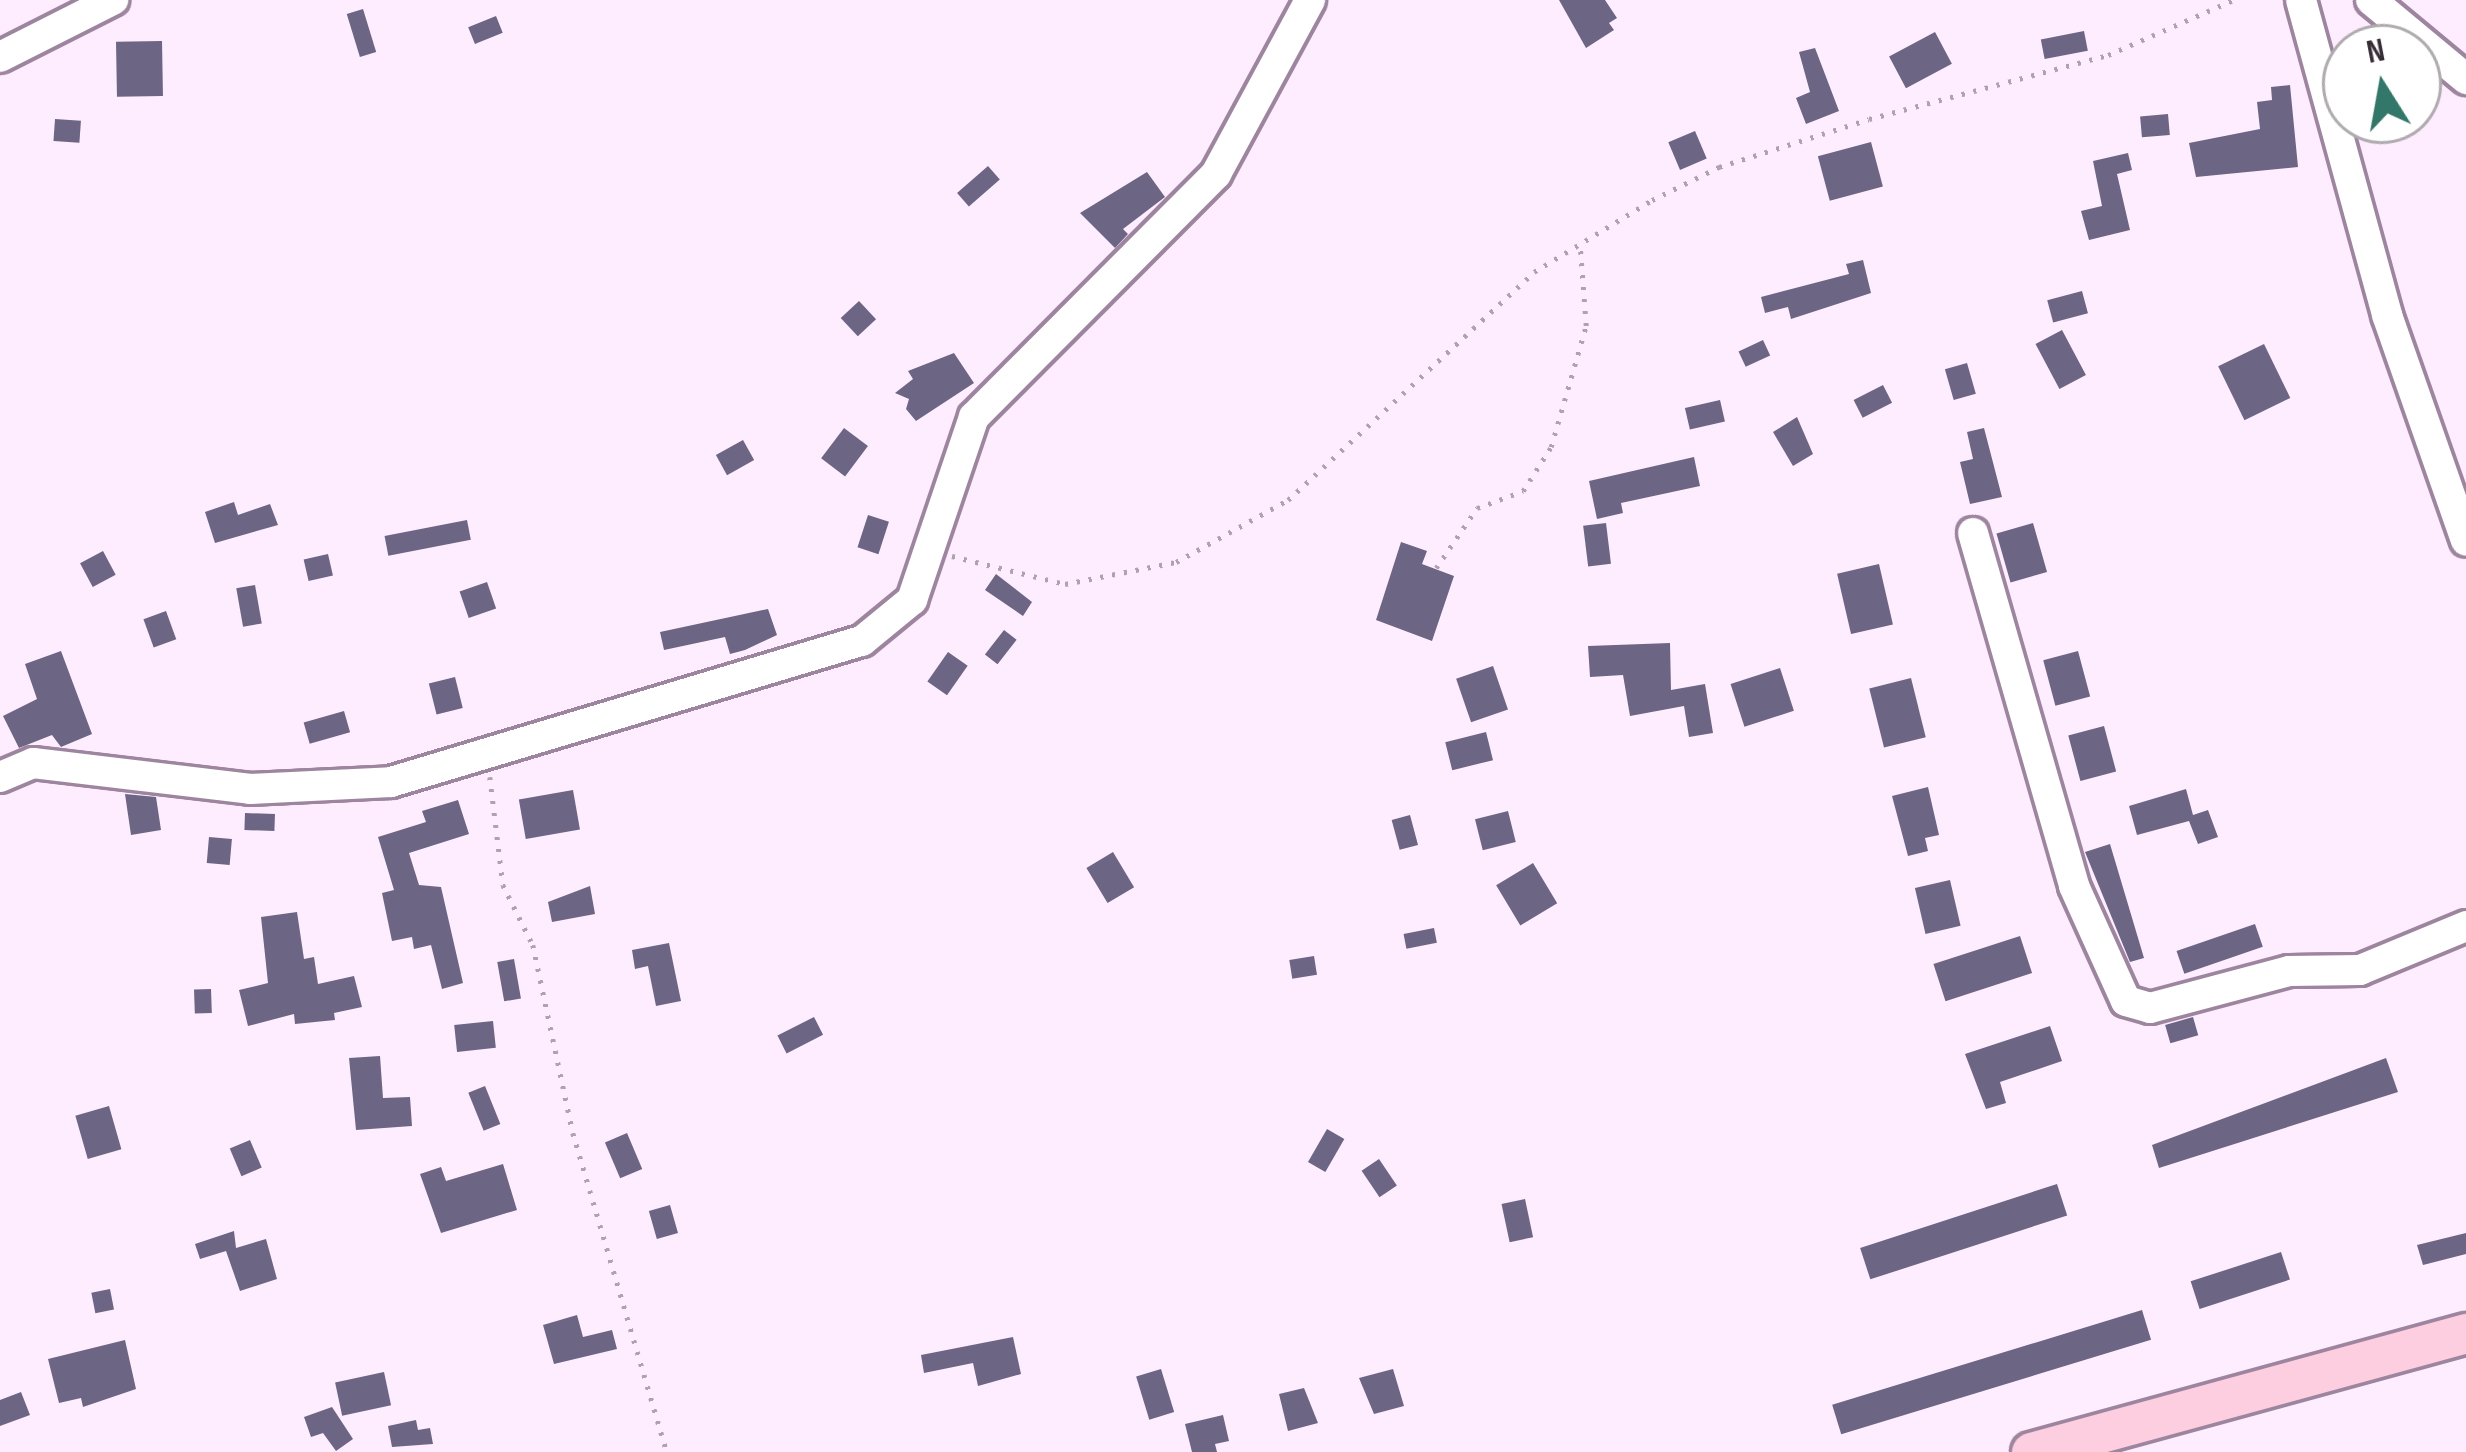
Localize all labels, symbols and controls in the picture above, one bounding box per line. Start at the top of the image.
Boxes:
north arrow [2322,24,2442,144]
text: N [2363,30,2388,73]

